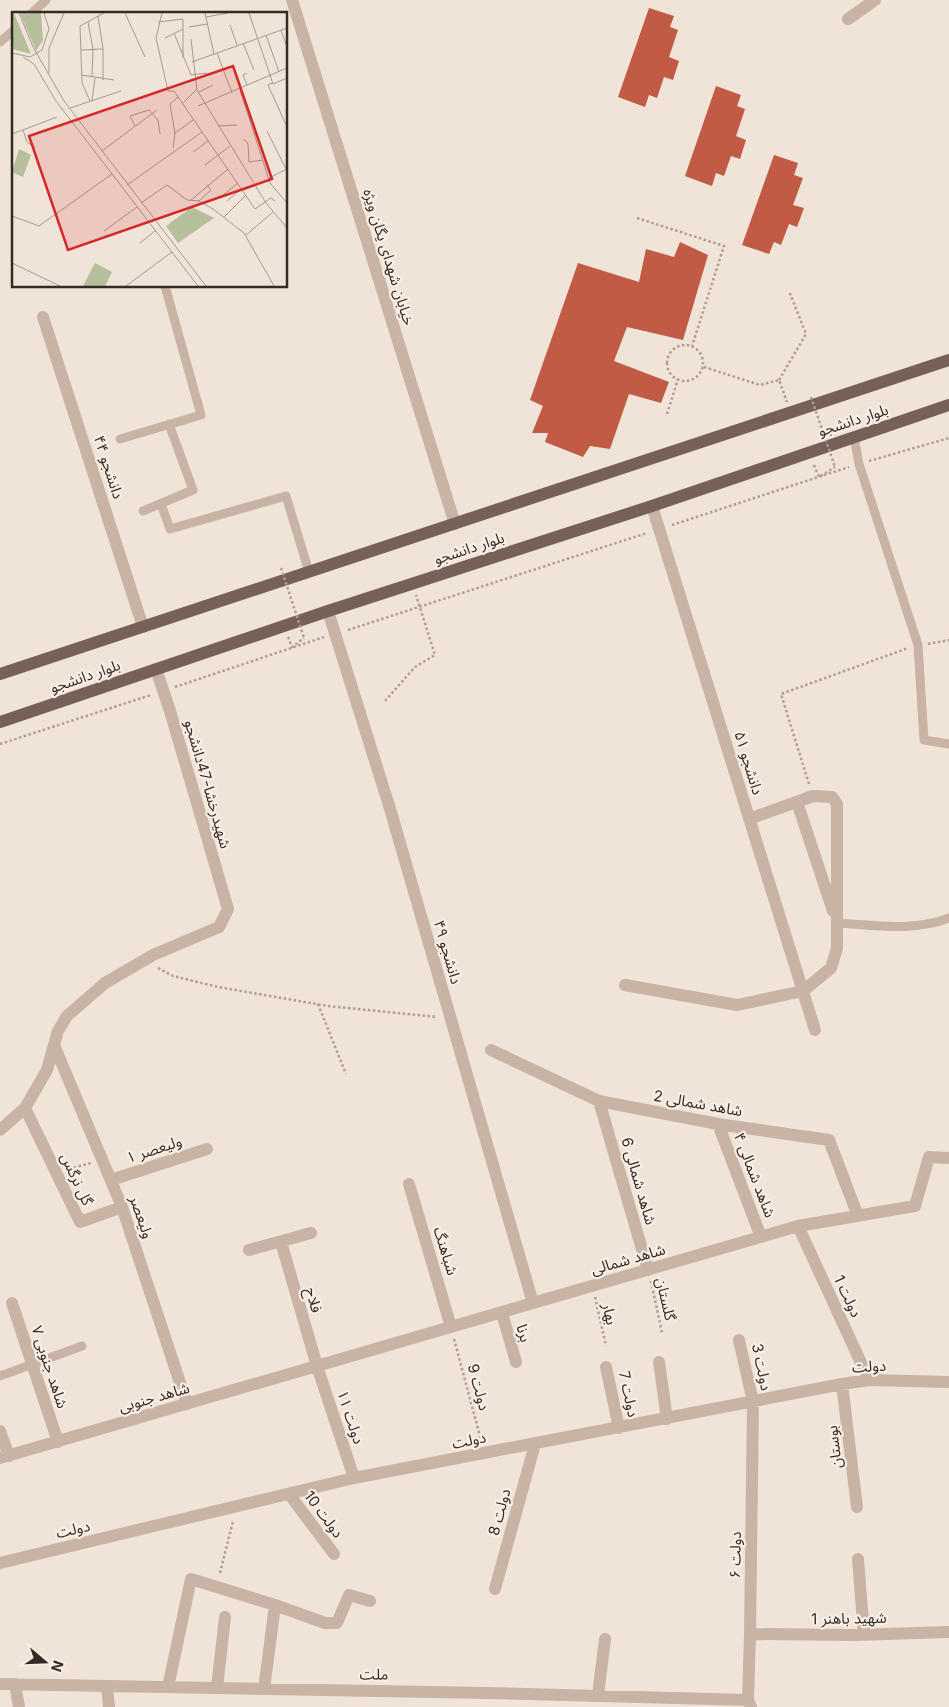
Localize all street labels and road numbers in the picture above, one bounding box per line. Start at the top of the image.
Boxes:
street label: خیابان شهدای یگان ویژه [359,186,419,328]
street label: بلوار دانشجو [815,400,891,440]
street label: دانشجو ۴۴ [90,433,128,501]
street label: بلوار دانشجو [431,528,507,568]
street label: بلوار دانشجو [47,655,123,697]
street label: شهیدرخشا-47دانشجو [181,717,236,851]
street label: دانشجو ۵۱ [730,729,768,797]
street label: دانشجو ۴۹ [430,918,466,986]
street label: شاهد شمالی 2 [652,1086,744,1120]
street label: شاهد شمالی ۴ [730,1130,780,1220]
street label: ولیعصر ۱ [124,1131,184,1167]
street label: شاهد شمالی 6 [617,1135,661,1227]
street label: گل نرگس [57,1150,98,1209]
street label: ولیعصر [125,1192,158,1241]
street label: شباهنگ [430,1224,462,1278]
street label: شاهد شمالی [589,1239,668,1279]
street label: دولت 1 [830,1272,866,1320]
street label: گلستان [652,1276,680,1323]
street label: فلاح [299,1285,327,1316]
street label: بهار [598,1301,622,1326]
street label: برنا [512,1322,536,1344]
street label: شاهد جنوبی ۷ [28,1323,72,1411]
street label: دولت 3 [748,1342,776,1392]
street label: دولت [851,1356,887,1376]
street label: دولت 9 [464,1362,494,1412]
street label: دولت 7 [615,1369,643,1419]
street label: شاهد جنوبی [116,1378,192,1416]
street label: دولت ۱۱ [333,1388,369,1446]
street label: بوستان [822,1424,846,1470]
street label: دولت [450,1427,488,1453]
street label: دولت 10 [300,1487,348,1541]
street label: دولت 8 [484,1487,514,1537]
street label: دولت [54,1516,92,1542]
street label: دولت ۶ [725,1531,745,1579]
street label: شهید باهنر 1 [811,1608,887,1628]
street label: ملت [359,1664,389,1684]

